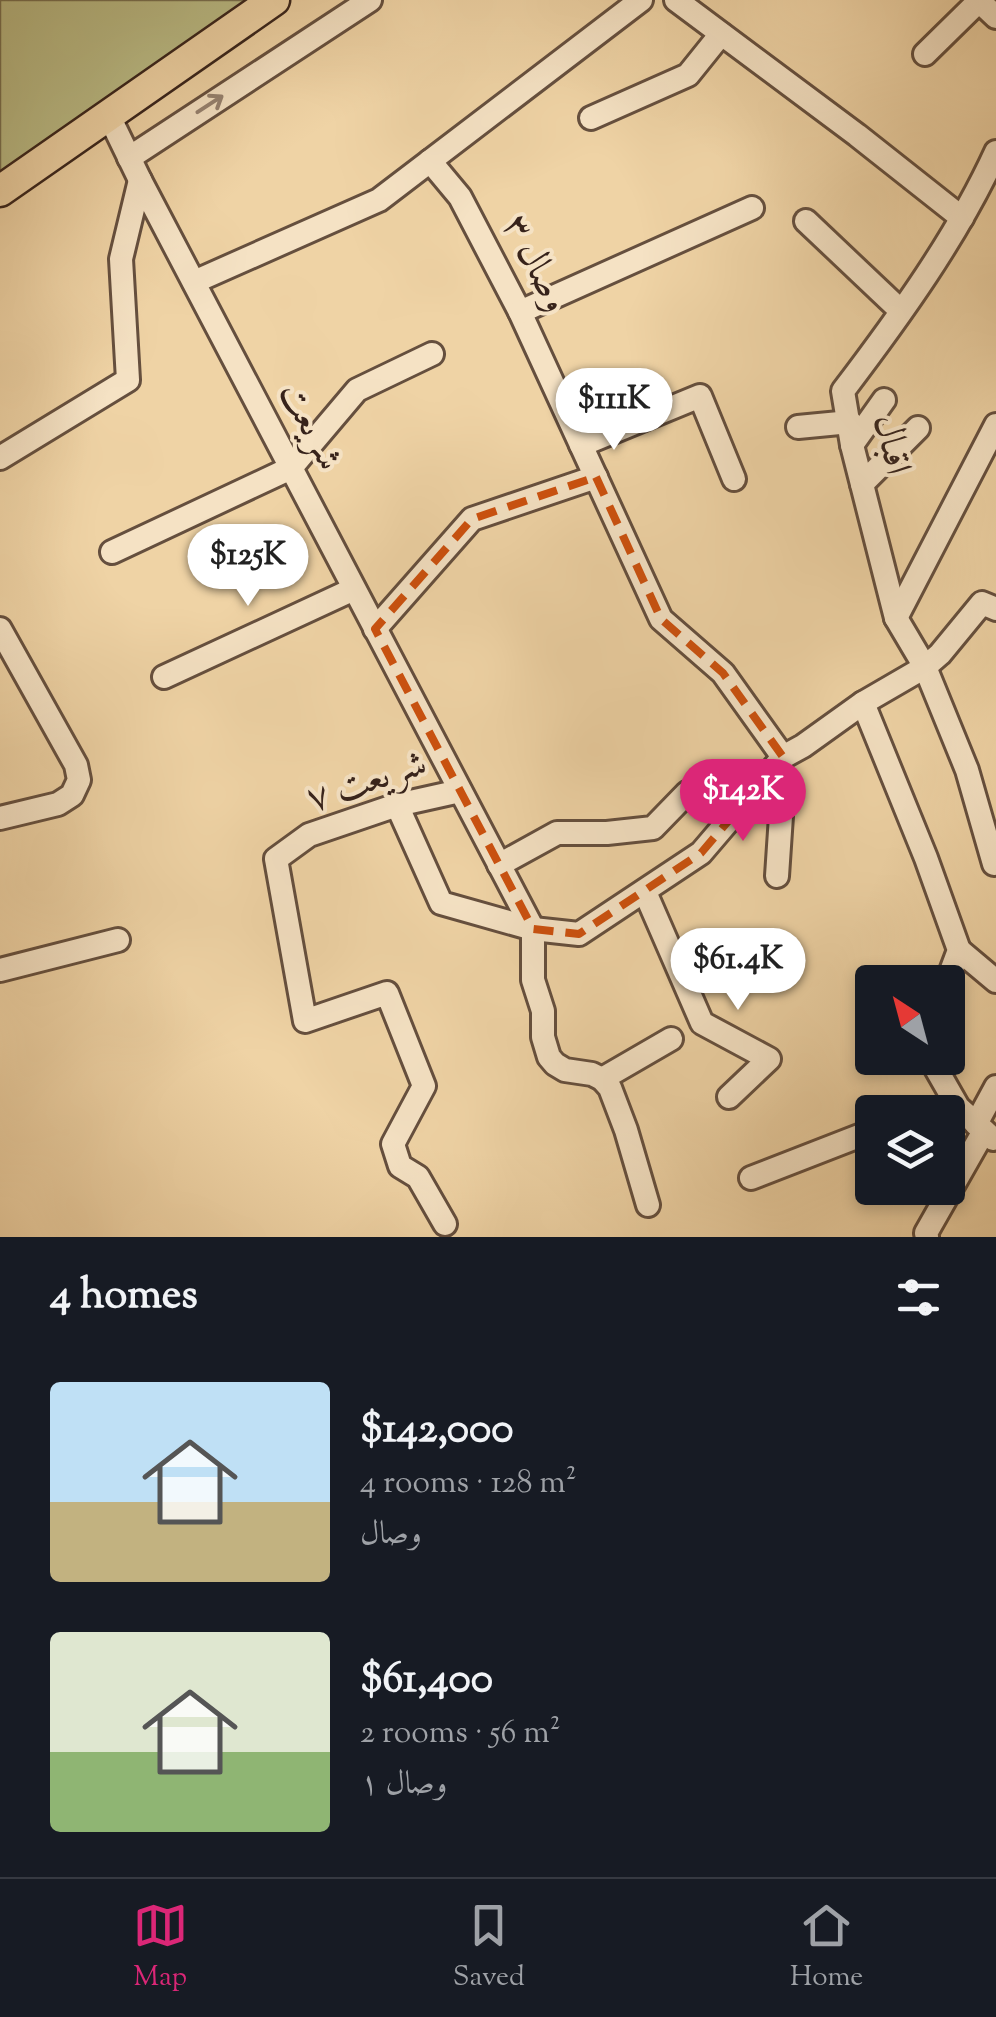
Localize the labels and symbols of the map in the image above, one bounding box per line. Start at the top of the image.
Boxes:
one-way arrow [196,94,224,115]
street label: وصال ۳ [486,206,582,322]
pin: $111K [544,368,684,453]
street label: شریعت [263,373,355,481]
street label: اقبال [857,410,923,480]
pin: $125K [178,524,318,609]
street label: شریعت ۷ [300,738,434,828]
pin: $142K [673,759,813,844]
pin: $61.4K [657,928,819,1013]
north arrow [855,965,965,1075]

